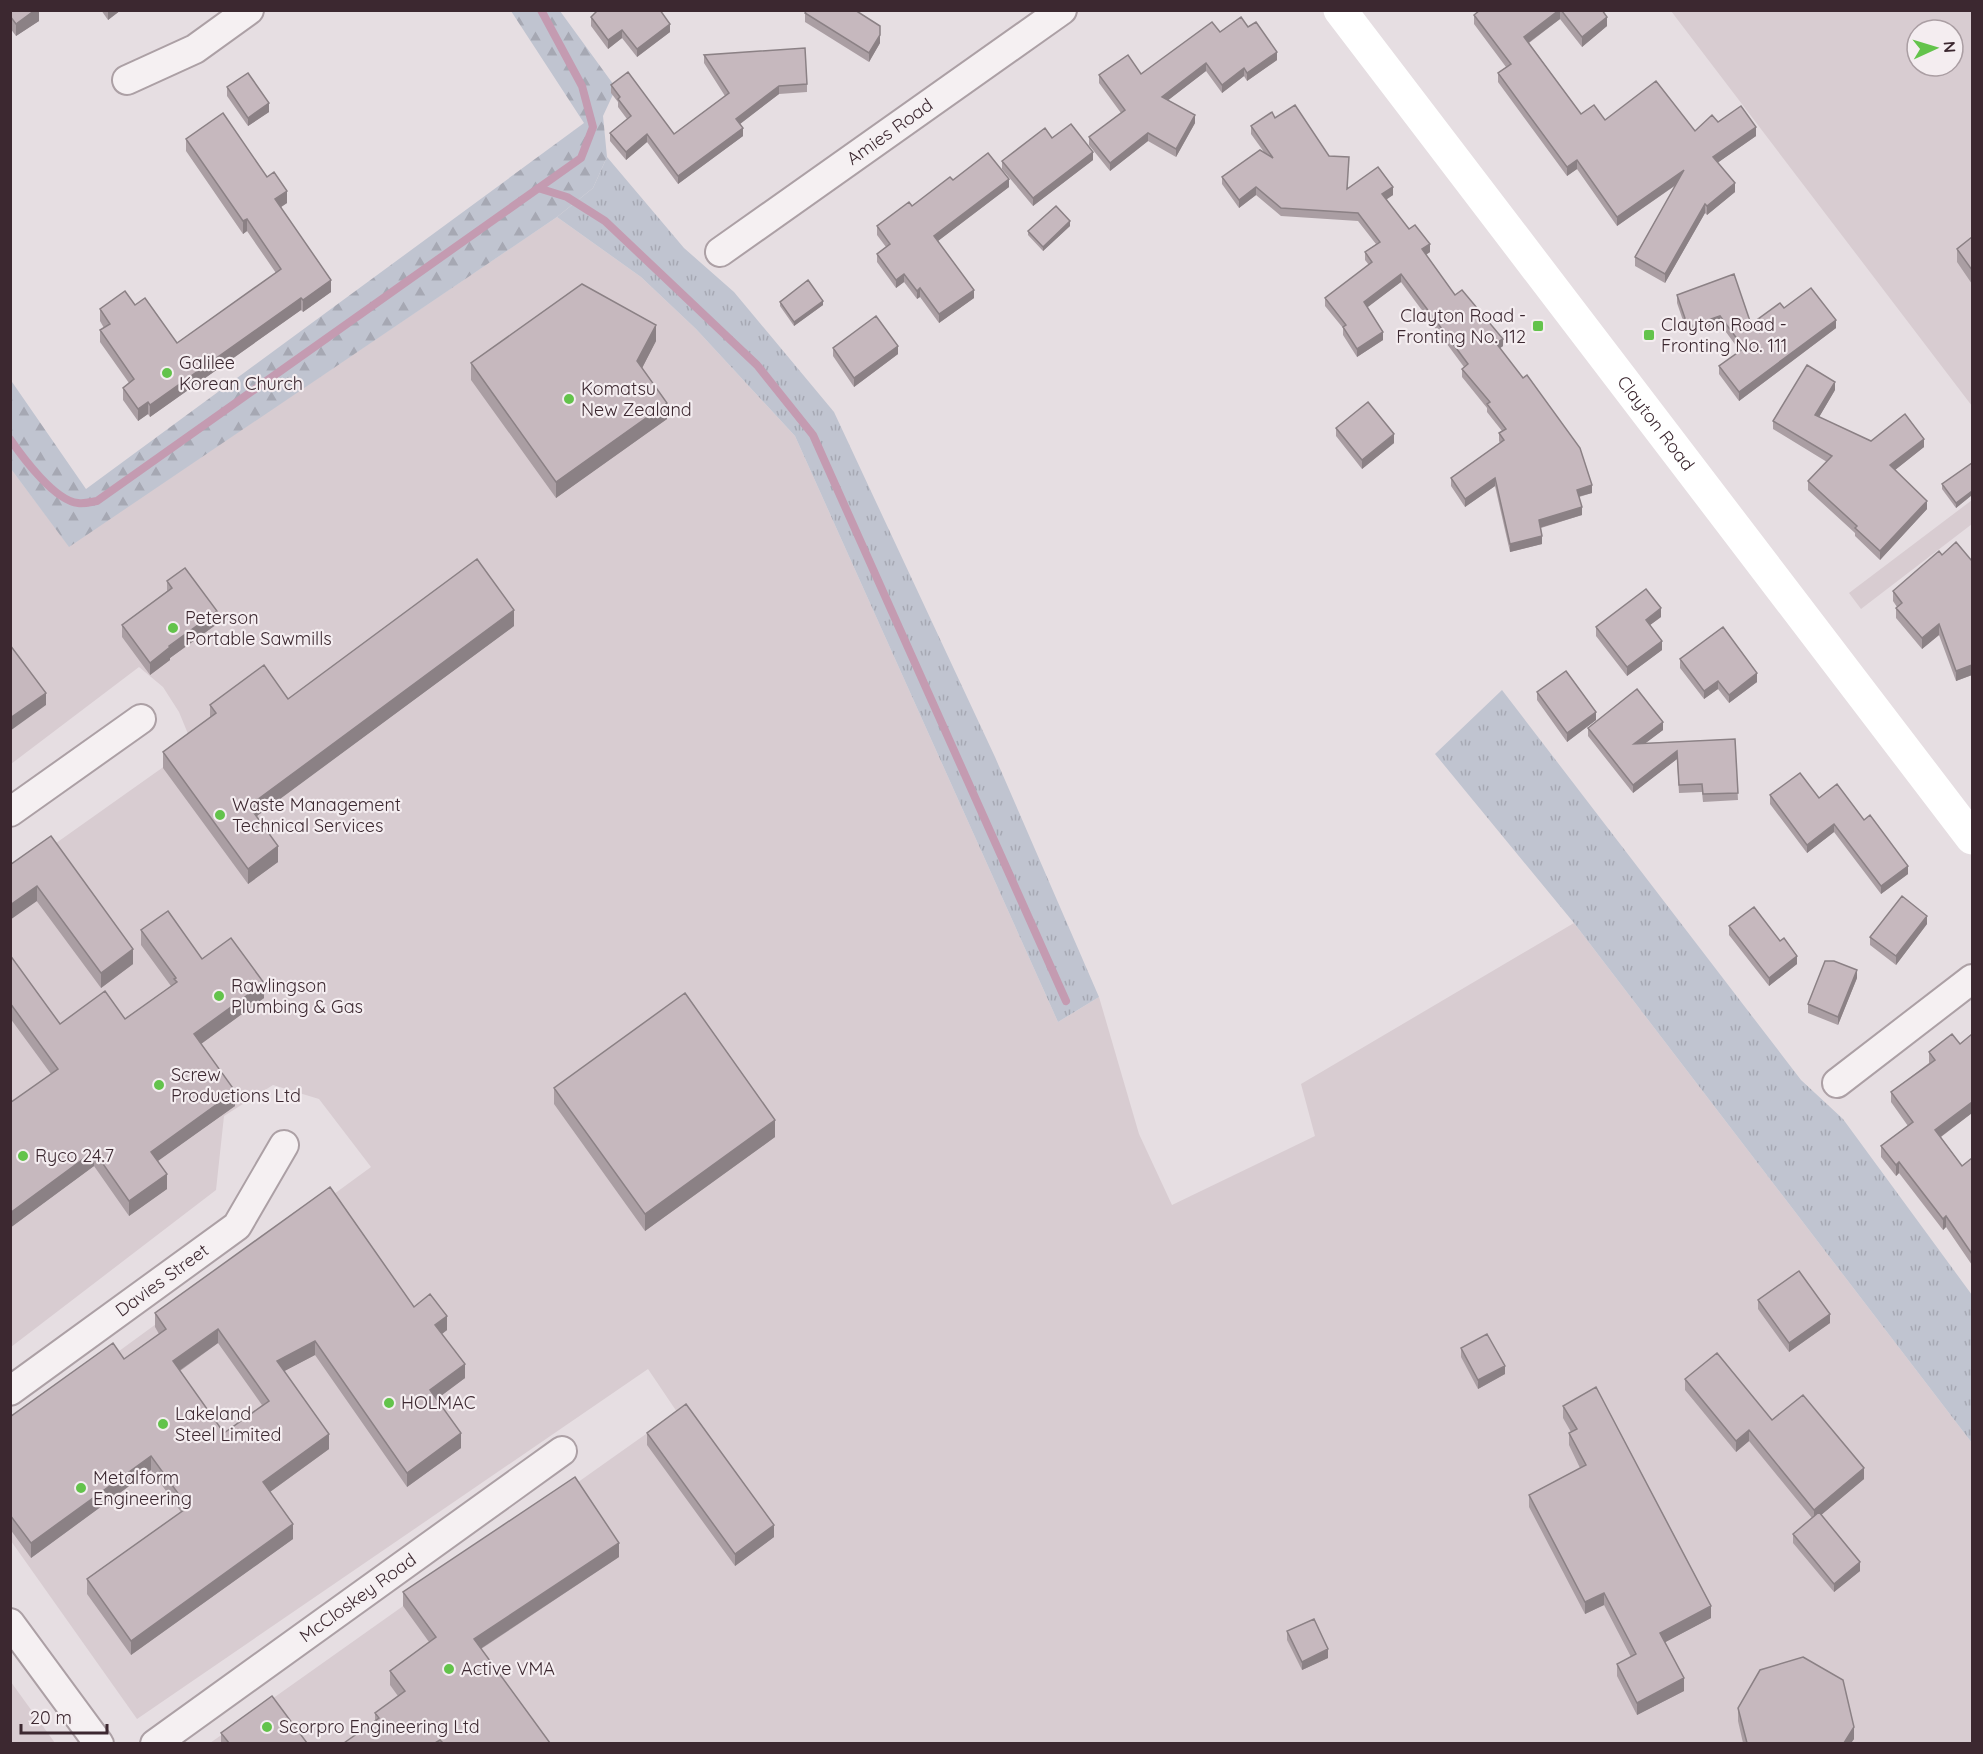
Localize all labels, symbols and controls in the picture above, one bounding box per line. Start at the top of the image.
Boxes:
north arrow [1905,18,1965,78]
text: N [1940,40,1960,54]
street label: Amies Road [842,93,937,170]
place label: Clayton Road - Fronting No. 112 [1396,304,1526,348]
place label: Clayton Road - Fronting No. 111 [1661,313,1787,357]
marker: Clayton Road - Fronting No. 112 [1531,319,1545,333]
marker: Clayton Road - Fronting No. 111 [1642,328,1656,342]
place label: Galilee Korean Church [179,351,303,395]
marker: Galilee Korean Church [160,366,174,380]
street label: Clayton Road [1612,371,1700,475]
place label: Komatsu New Zealand [581,377,692,421]
marker: Komatsu New Zealand [562,392,576,406]
place label: Peterson Portable Sawmills [185,606,332,650]
marker: Peterson Portable Sawmills [166,621,180,635]
place label: Waste Management Technical Services [232,793,401,837]
marker: Waste Management Technical Services [213,808,227,822]
place label: Rawlingson Plumbing & Gas [231,974,363,1018]
marker: Rawlingson Plumbing & Gas [212,989,226,1003]
place label: Screw Productions Ltd [171,1063,301,1107]
marker: Screw Productions Ltd [152,1078,166,1092]
place label: Ryco 24.7 [35,1144,114,1167]
marker: Ryco 24.7 [16,1149,30,1163]
street label: Davies Street [111,1238,213,1322]
place label: HOLMAC [401,1391,476,1414]
marker: HOLMAC [382,1396,396,1410]
place label: Lakeland Steel Limited [175,1402,281,1446]
marker: Lakeland Steel Limited [156,1417,170,1431]
place label: Metalform Engineering [93,1466,192,1510]
marker: Metalform Engineering [74,1481,88,1495]
street label: McCloskey Road [295,1548,421,1647]
place label: Active VMA [461,1657,555,1680]
marker: Active VMA [442,1662,456,1676]
scale bar [21,1697,106,1735]
text: 20 m [30,1706,72,1729]
place label: Scorpro Engineering Ltd [279,1715,480,1738]
marker: Scorpro Engineering Ltd [260,1720,274,1734]

